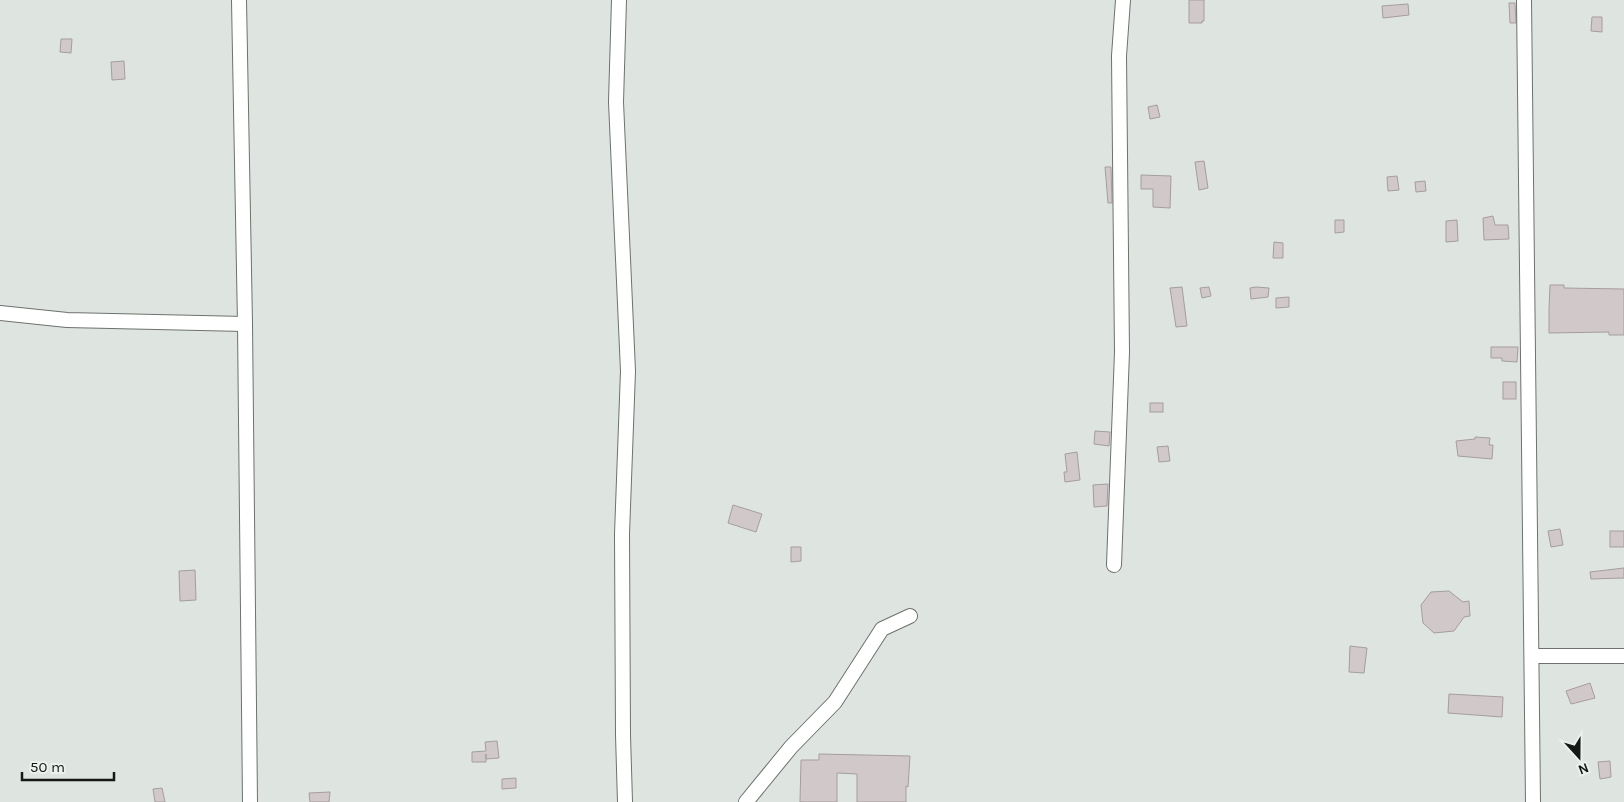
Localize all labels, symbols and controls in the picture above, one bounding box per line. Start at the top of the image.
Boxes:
north arrow [1554,732,1604,782]
scale bar [22,750,115,782]
text: 50 m [30,758,65,776]
text: N [1576,759,1591,778]

